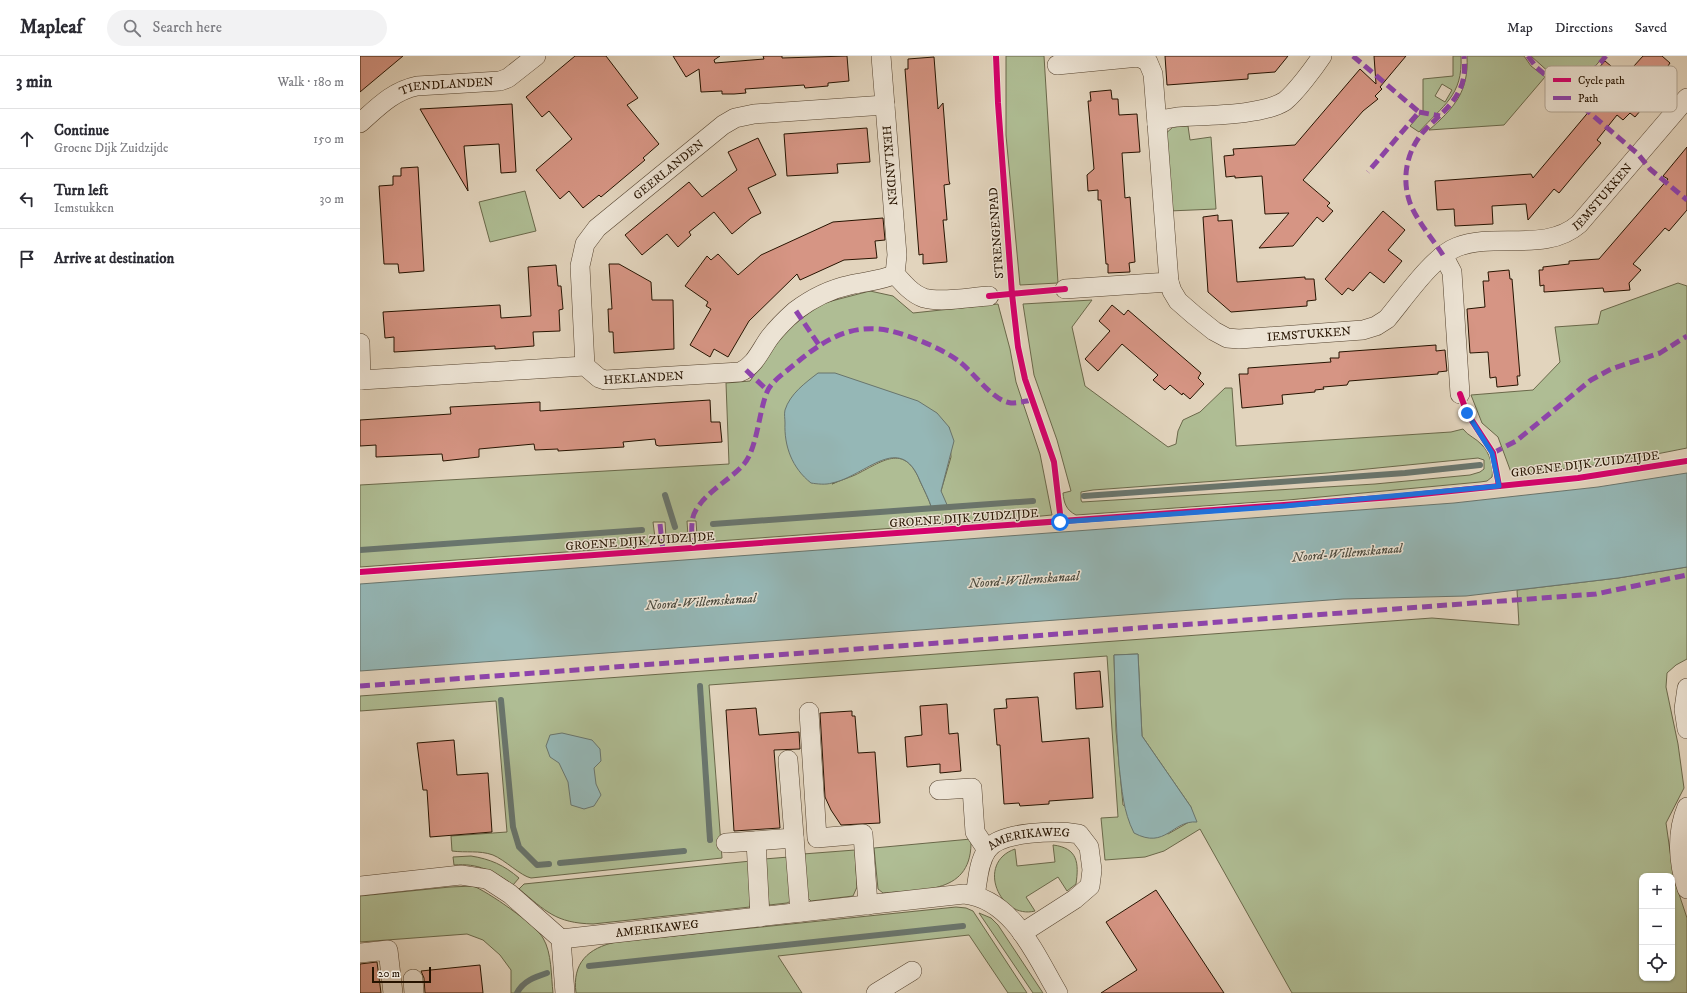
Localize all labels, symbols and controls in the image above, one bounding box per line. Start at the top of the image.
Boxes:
search box [107,10,387,46]
text: Mapleaf [20,16,83,39]
icon: search [121,17,143,39]
text: Search here [153,18,222,37]
text: Map [1507,19,1533,37]
text: Directions [1555,19,1613,37]
text: Saved [1635,19,1667,37]
legend [1545,66,1677,112]
text: 3 min [16,71,52,93]
text: Walk · 180 m [277,74,344,90]
street label: TIENDLANDEN [397,74,494,99]
text: Cycle path [1578,74,1625,88]
text: Path [1578,92,1599,106]
text: Continue [54,121,109,140]
street label: HEKLANDEN [879,125,900,207]
icon: ahead [16,128,38,150]
text: 150 m [313,131,344,147]
street label: GEERLANDEN [630,137,707,203]
text: Groene Dijk Zuidzijde [54,140,168,156]
street label: IEMSTUKKEN [1570,160,1636,235]
text: Turn left [54,181,108,200]
street label: STRENGENPAD [986,187,1007,279]
icon: left [16,188,38,210]
text: 30 m [320,191,344,207]
text: Iemstukken [54,200,114,216]
icon: arrive [16,248,38,270]
text: Arrive at destination [54,249,174,268]
street label: IEMSTUKKEN [1266,324,1352,345]
street label: HEKLANDEN [603,368,685,388]
route end [1458,404,1476,422]
street label: GROENE DIJK ZUIDZIJDE [1510,448,1661,481]
street label: GROENE DIJK ZUIDZIJDE [889,506,1040,531]
route start [1051,513,1069,531]
street label: GROENE DIJK ZUIDZIJDE [565,529,716,554]
water label: Noord-Willemskanaal [1290,540,1405,566]
water label: Noord-Willemskanaal [967,568,1081,592]
water label: Noord-Willemskanaal [644,590,758,614]
street label: AMERIKAWEG [985,825,1071,854]
map controls [1639,873,1675,981]
button: + [1639,873,1675,909]
button: − [1639,909,1675,945]
street label: AMERIKAWEG [615,917,700,941]
button: locate [1639,945,1675,981]
scale bar [372,965,431,984]
text: 20 m [378,967,400,981]

